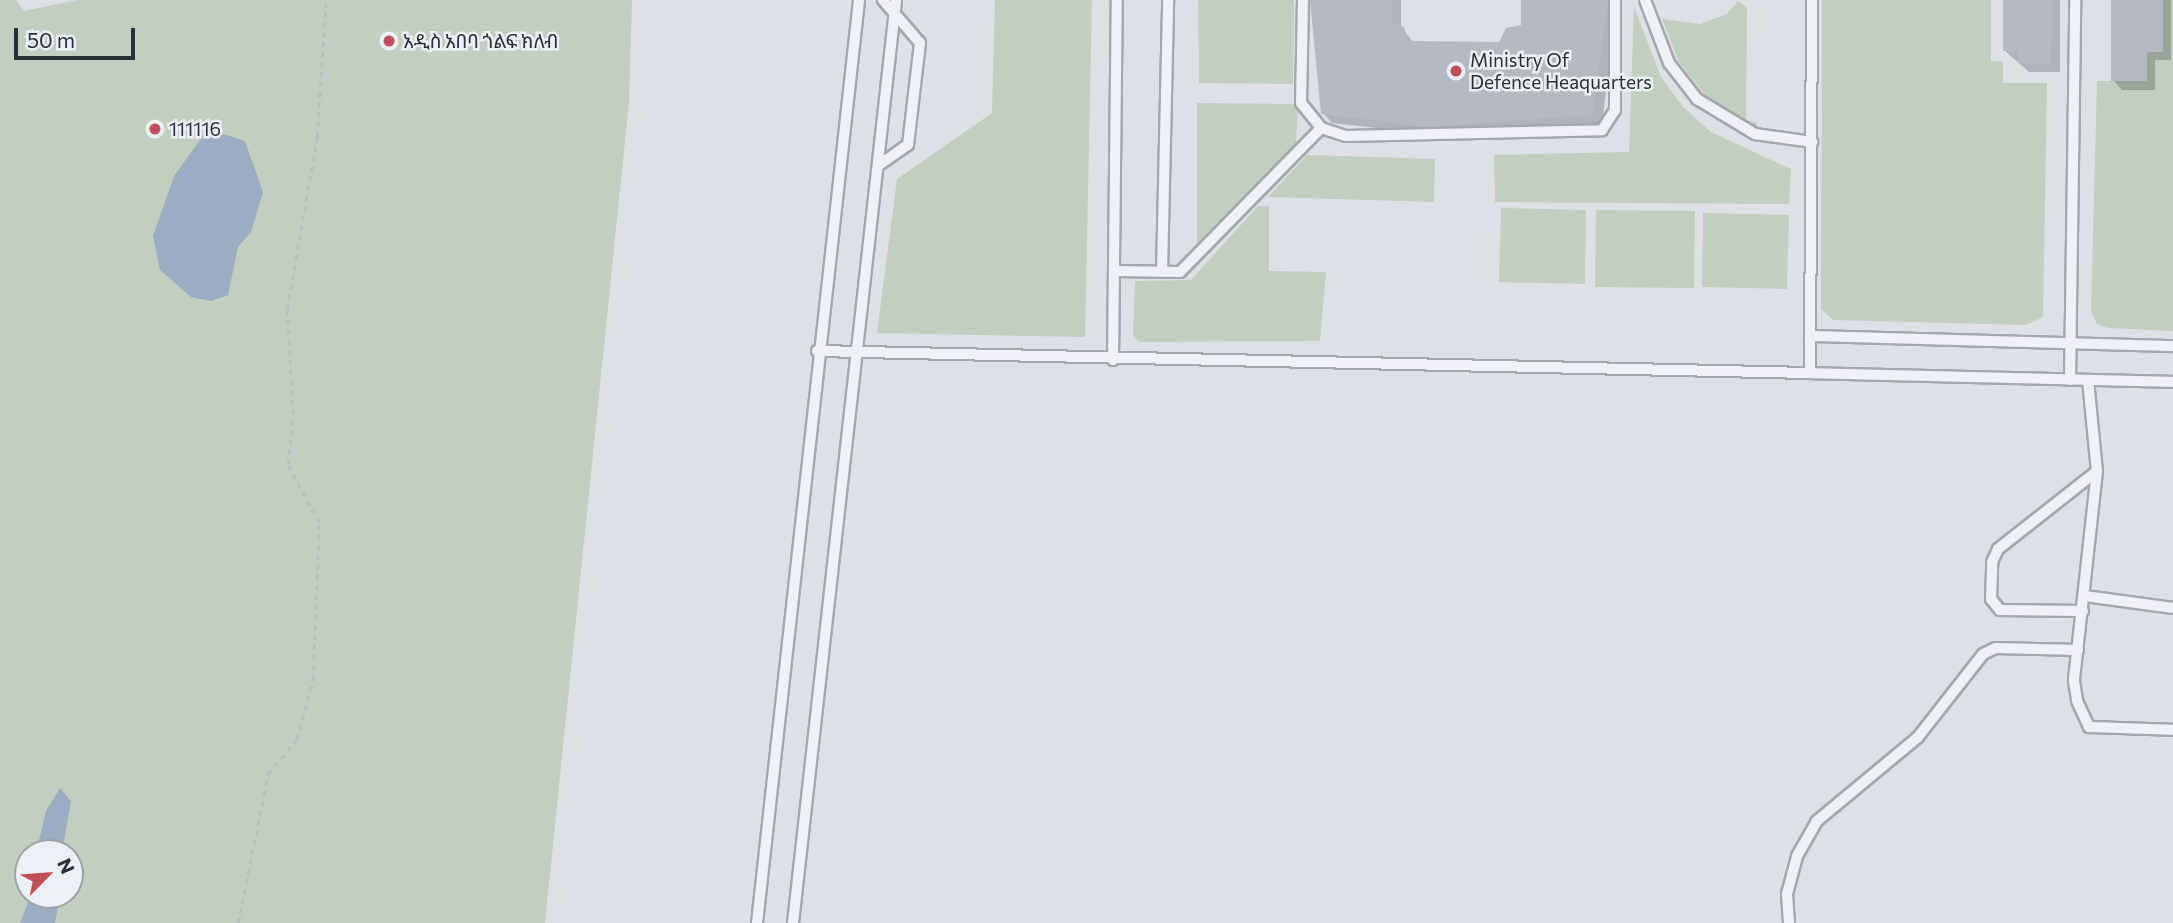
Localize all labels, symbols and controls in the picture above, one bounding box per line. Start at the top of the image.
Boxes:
scale bar [18,14,138,58]
text: 50 m [27,27,75,52]
place label: አዲስ አበባ ጎልፍ ክለብ [403,30,558,52]
marker: አዲስ አበባ ጎልፍ ክለብ [381,33,397,49]
place label: Ministry Of Defence Heaquarters [1470,49,1652,93]
marker: Ministry Of Defence Heaquarters [1448,63,1464,79]
place label: 111116 [169,118,221,140]
marker: 111116 [147,121,163,137]
north arrow [14,839,84,909]
text: N [53,854,80,877]

